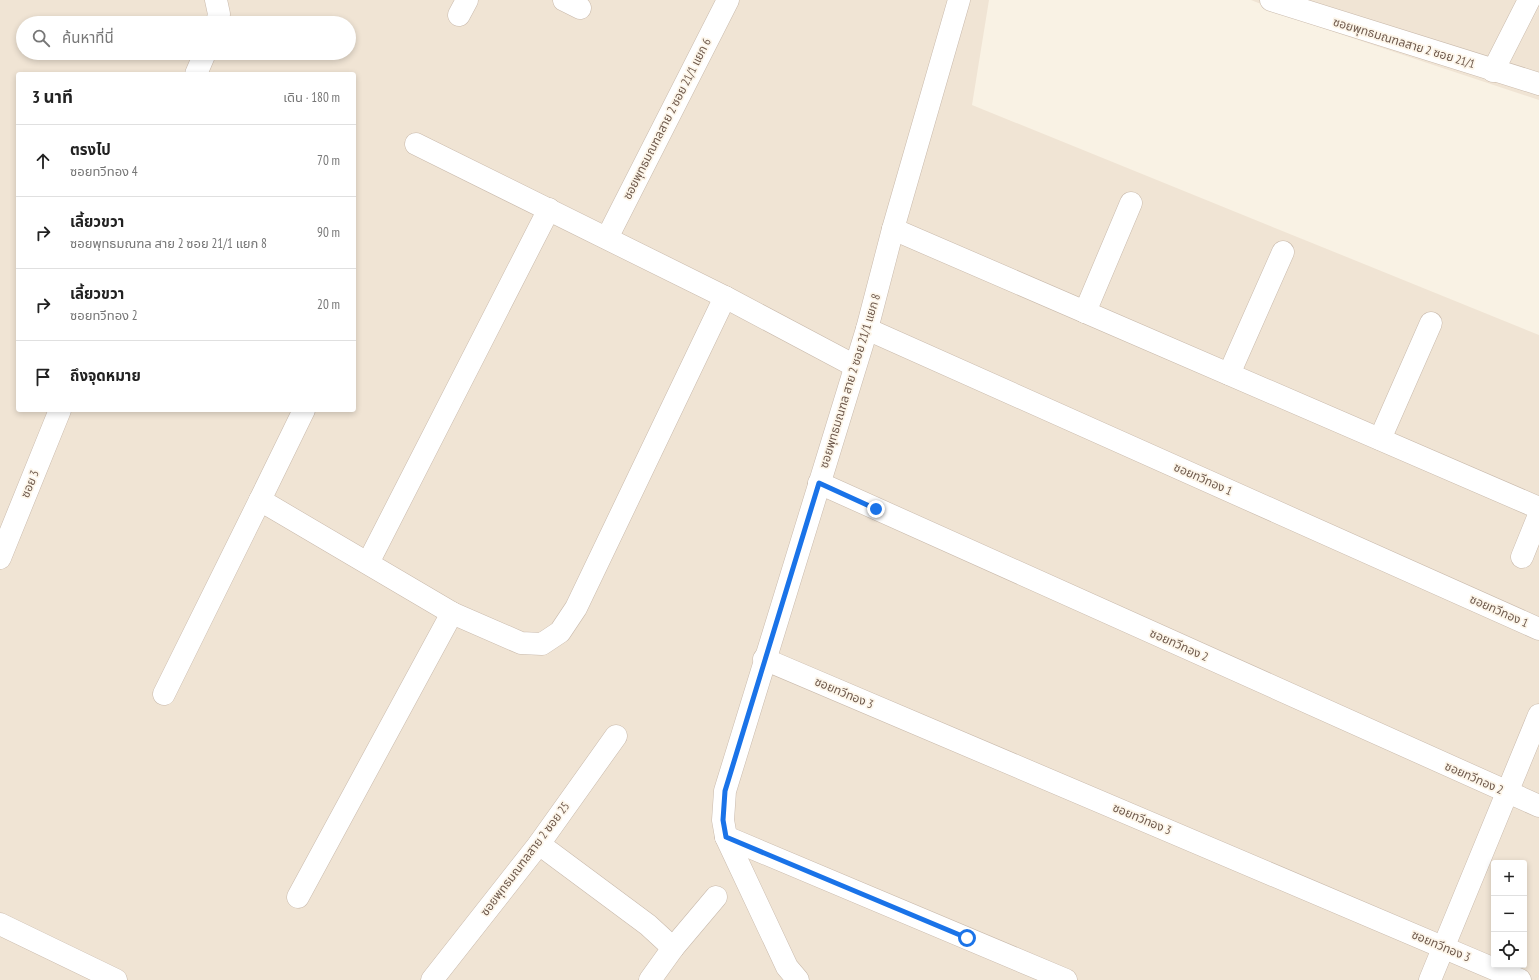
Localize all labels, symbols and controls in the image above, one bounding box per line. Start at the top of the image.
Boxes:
street label: ซอยพุทธมณฑลสาย 2 ซอย 21/1 [1331,14,1477,71]
search box [16,16,356,60]
icon: search [30,27,52,49]
text: ค้นหาที่นี่ [62,28,114,47]
street label: ซอยพุทธมณฑลสาย 2 ซอย 21/1 แยก 6 [619,36,714,202]
text: 3 นาที [32,86,73,108]
text: เดิน · 180 m [283,89,340,106]
text: ตรงไป [70,140,111,159]
icon: ahead [32,150,54,172]
text: 70 m [317,152,340,169]
text: ซอยทวีทอง 4 [70,163,138,180]
text: เลี้ยวขวา [70,212,124,231]
icon: right [32,222,54,244]
text: 90 m [317,224,340,241]
text: ซอยพุทธมณฑล สาย 2 ซอย 21/1 แยก 8 [70,235,267,252]
text: เลี้ยวขวา [70,284,124,303]
street label: ซอยพุทธมณฑล สาย 2 ซอย 21/1 แยก 8 [816,292,883,470]
icon: right [32,294,54,316]
text: 20 m [317,296,340,313]
text: ซอยทวีทอง 2 [70,307,138,324]
icon: arrive [32,366,54,388]
text: ถึงจุดหมาย [70,366,141,385]
street label: ซอยทวีทอง 1 [1172,459,1235,498]
street label: ซอย 3 [17,468,42,500]
route end [867,500,885,518]
street label: ซอยทวีทอง 1 [1468,591,1531,630]
street label: ซอยทวีทอง 2 [1148,625,1211,664]
street label: ซอยทวีทอง 3 [812,673,876,712]
street label: ซอยทวีทอง 2 [1443,758,1506,797]
street label: ซอยพุทธมณฑลสาย 2 ซอย 25 [477,799,572,919]
street label: ซอยทวีทอง 3 [1110,799,1174,838]
map controls [1491,860,1527,968]
button: + [1491,860,1527,896]
button: − [1491,896,1527,932]
street label: ซอยทวีทอง 3 [1409,926,1473,965]
route start [958,929,976,947]
button: locate [1491,932,1527,968]

